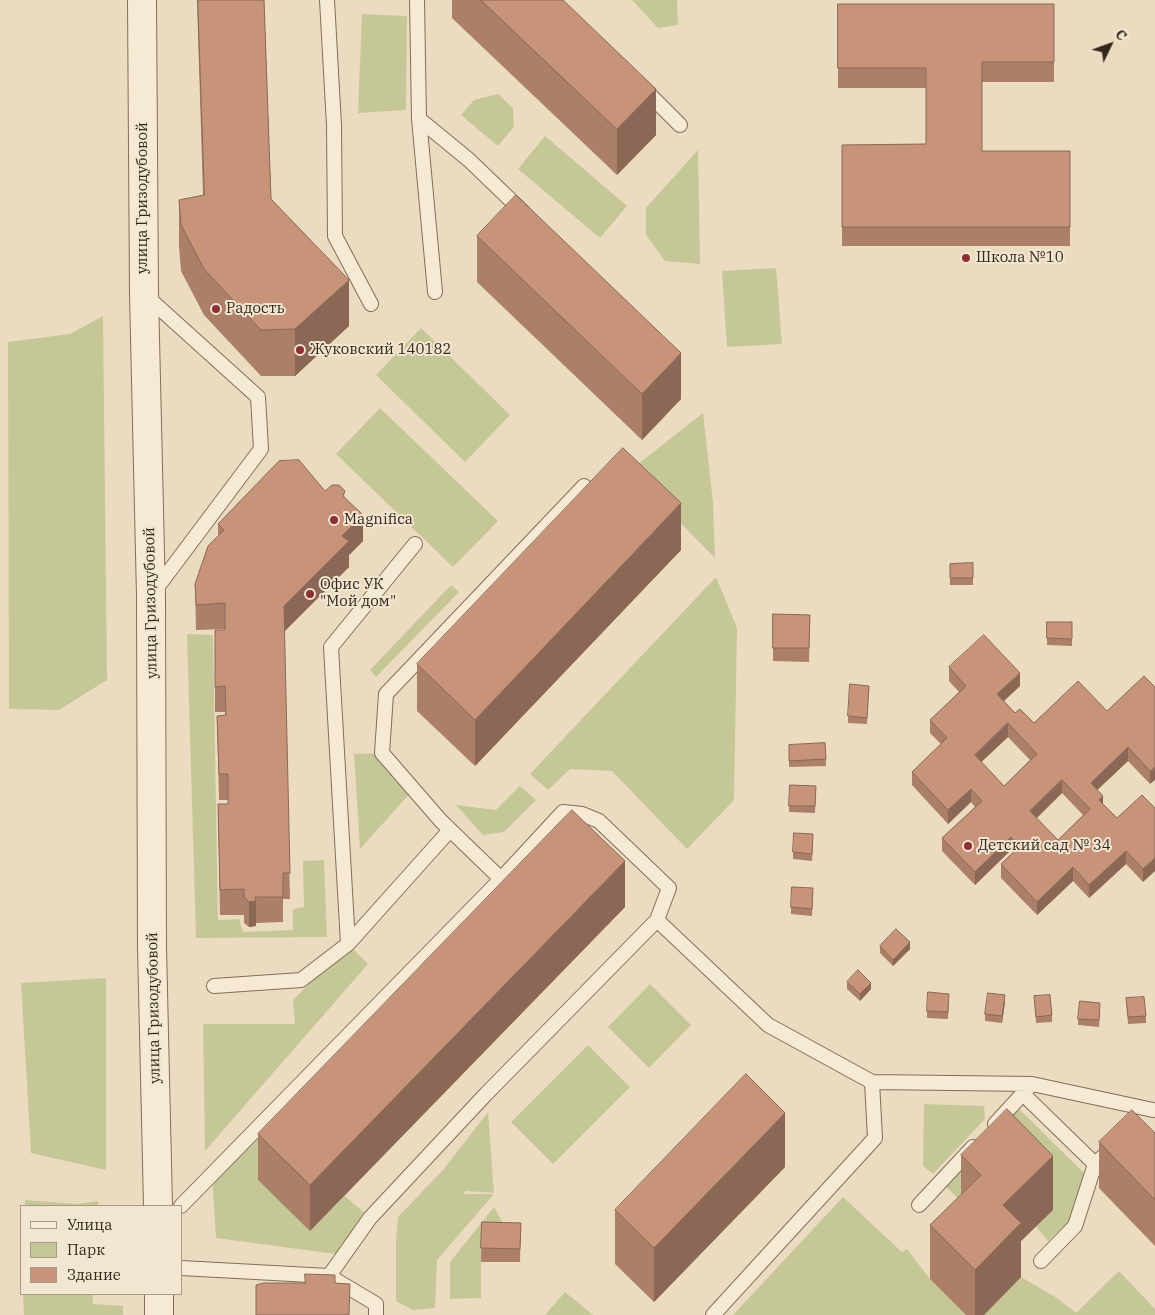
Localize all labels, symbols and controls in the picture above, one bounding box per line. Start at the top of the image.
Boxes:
north arrow [1085,20,1135,70]
text: С [1111,25,1131,44]
street label: улица Гризодубовой [134,122,152,274]
place label: Школа №10 [976,249,1064,267]
marker: Школа №10 [960,252,972,264]
place label: Радость [226,300,285,318]
marker: Радость [210,303,222,315]
place label: Жуковский 140182 [310,341,451,359]
marker: Жуковский 140182 [294,344,306,356]
place label: Magnifica [344,511,413,529]
marker: Magnifica [328,514,340,526]
street label: улица Гризодубовой [141,527,161,679]
place label: Офис УК "Мой дом" [320,576,396,611]
marker: Офис УК "Мой дом" [304,588,316,600]
place label: Детский сад № 34 [978,837,1111,855]
marker: Детский сад № 34 [962,840,974,852]
street label: улица Гризодубовой [144,932,164,1084]
legend [20,1205,182,1295]
text: Улица [67,1215,112,1234]
text: Парк [67,1240,105,1259]
text: Здание [67,1265,121,1284]

